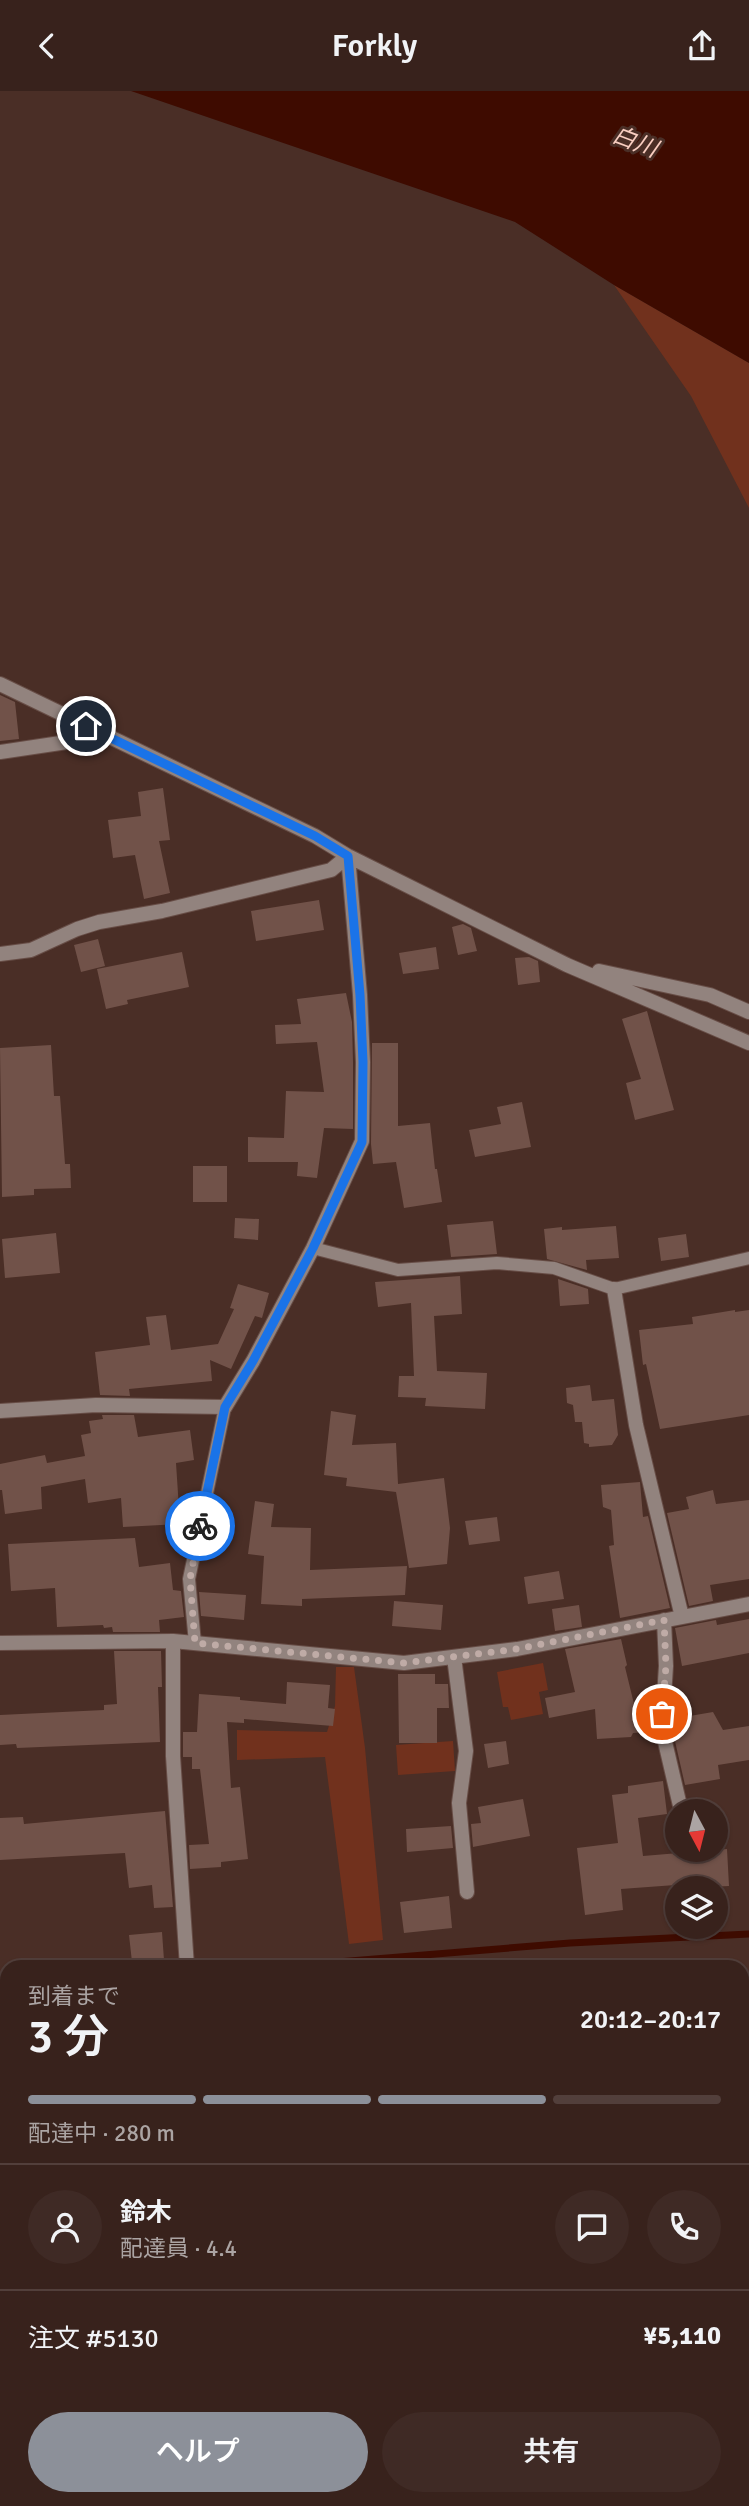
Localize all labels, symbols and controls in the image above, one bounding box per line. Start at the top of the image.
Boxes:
text: Forkly [332,26,417,65]
icon: back [28,27,66,65]
icon: share [683,27,721,65]
water label: 白川 [608,120,664,165]
pin [56,696,116,756]
icon: home [67,707,105,745]
courier [165,1491,235,1561]
icon: bike [181,1507,219,1545]
pin [632,1684,692,1744]
icon: bag [643,1695,681,1733]
north arrow [665,1799,728,1862]
map controls [665,1799,728,1939]
button: layers [665,1876,728,1939]
text: 到着まで [28,1982,120,2011]
text: 20:12–20:17 [580,2004,721,2036]
text: 3 分 [28,2009,109,2065]
text: 配達中 · 280 m [28,2119,175,2148]
button: person [28,2190,102,2264]
button: chat [555,2190,629,2264]
button: phone [647,2190,721,2264]
text: 鈴木 [120,2197,172,2229]
text: 配達員 · 4.4 [120,2234,237,2263]
text: ¥5,110 [643,2320,721,2352]
text: 注文 #5130 [28,2323,159,2355]
button: ヘルプ [28,2412,368,2492]
button: 共有 [382,2412,721,2492]

